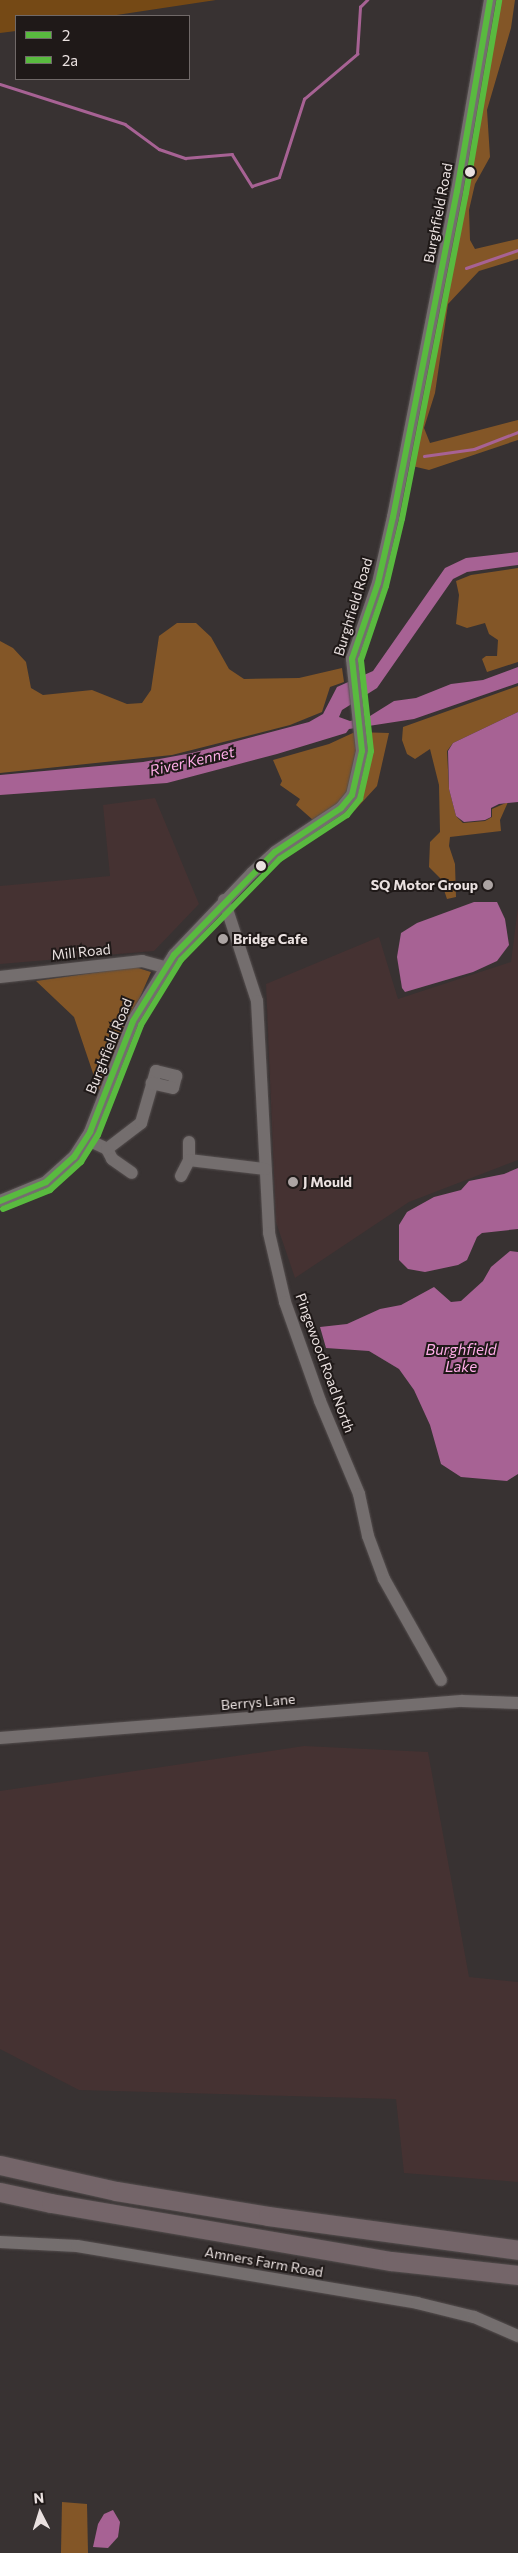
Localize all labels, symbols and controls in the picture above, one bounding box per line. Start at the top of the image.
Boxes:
legend [15,15,190,80]
text: 2 [62,26,70,44]
text: 2a [62,51,78,69]
street label: Burghfield Road [420,162,456,264]
unlabelled marker [465,167,475,177]
street label: Burghfield Road [330,556,376,658]
water label: River Kennet [148,742,236,780]
unlabelled marker [256,861,266,871]
place label: SQ Motor Group [371,877,478,893]
marker: SQ Motor Group [482,879,494,891]
place label: Bridge Cafe [233,931,308,947]
marker: Bridge Cafe [217,933,229,945]
street label: Mill Road [51,941,111,963]
street label: Burghfield Road [82,996,136,1096]
place label: J Mould [303,1174,352,1190]
marker: J Mould [287,1176,299,1188]
street label: Pingewood Road North [292,1291,358,1435]
water label: Burghfield Lake [426,1340,496,1375]
street label: Berrys Lane [220,1690,296,1714]
street label: Amners Farm Road [203,2243,325,2281]
north arrow [15,2488,65,2538]
text: N [33,2489,45,2506]

